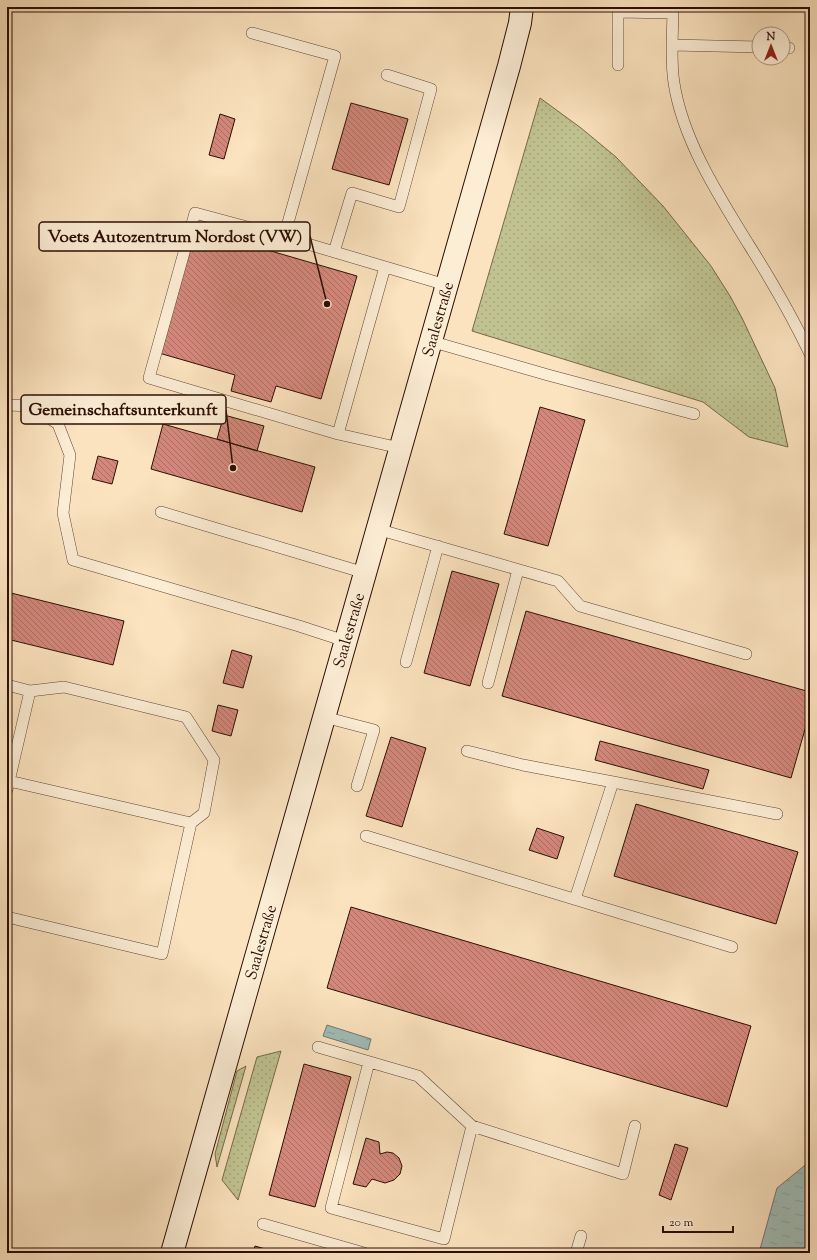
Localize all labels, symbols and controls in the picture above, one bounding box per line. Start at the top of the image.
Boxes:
north arrow [751,26,791,66]
text: N [766,29,776,45]
callout: Voets Autozentrum Nordost (VW) [39,222,310,251]
text: Voets Autozentrum Nordost (VW) [48,226,302,250]
street label: Saalestraße [418,279,461,360]
callout: Gemeinschaftsunterkunft [21,395,226,424]
text: Gemeinschaftsunterkunft [28,399,218,423]
street label: Saalestraße [329,590,372,671]
street label: Saalestraße [241,902,284,983]
scale bar [663,1208,733,1234]
text: 20 m [669,1214,694,1232]

